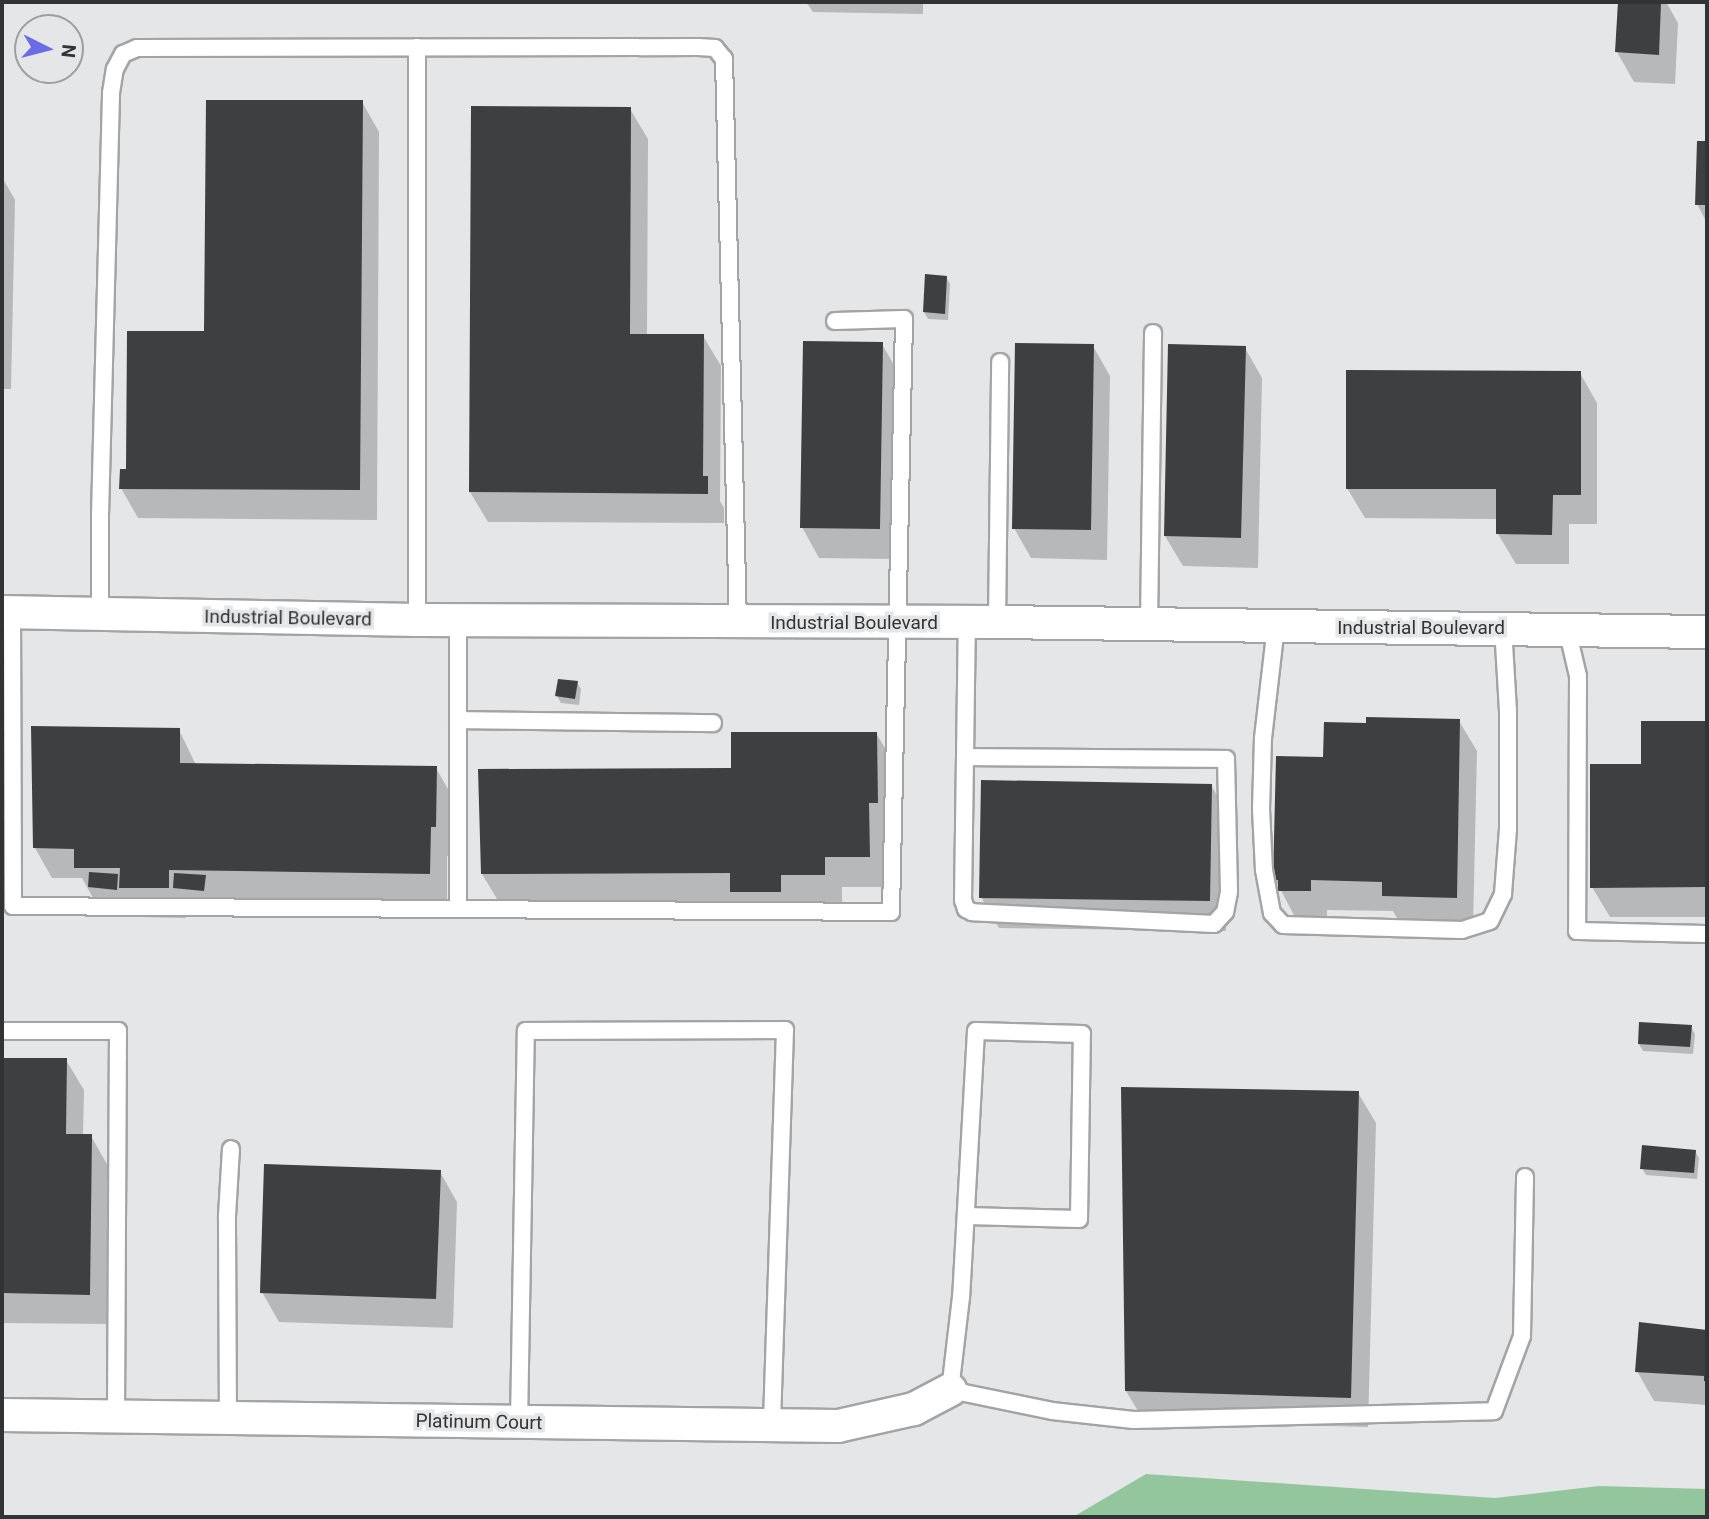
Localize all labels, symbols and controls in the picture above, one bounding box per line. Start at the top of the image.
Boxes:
north arrow [14,14,84,84]
text: N [56,43,81,59]
street label: Industrial Boulevard [204,605,372,631]
street label: Industrial Boulevard [770,612,938,634]
street label: Industrial Boulevard [1337,617,1505,639]
street label: Platinum Court [415,1409,543,1435]

